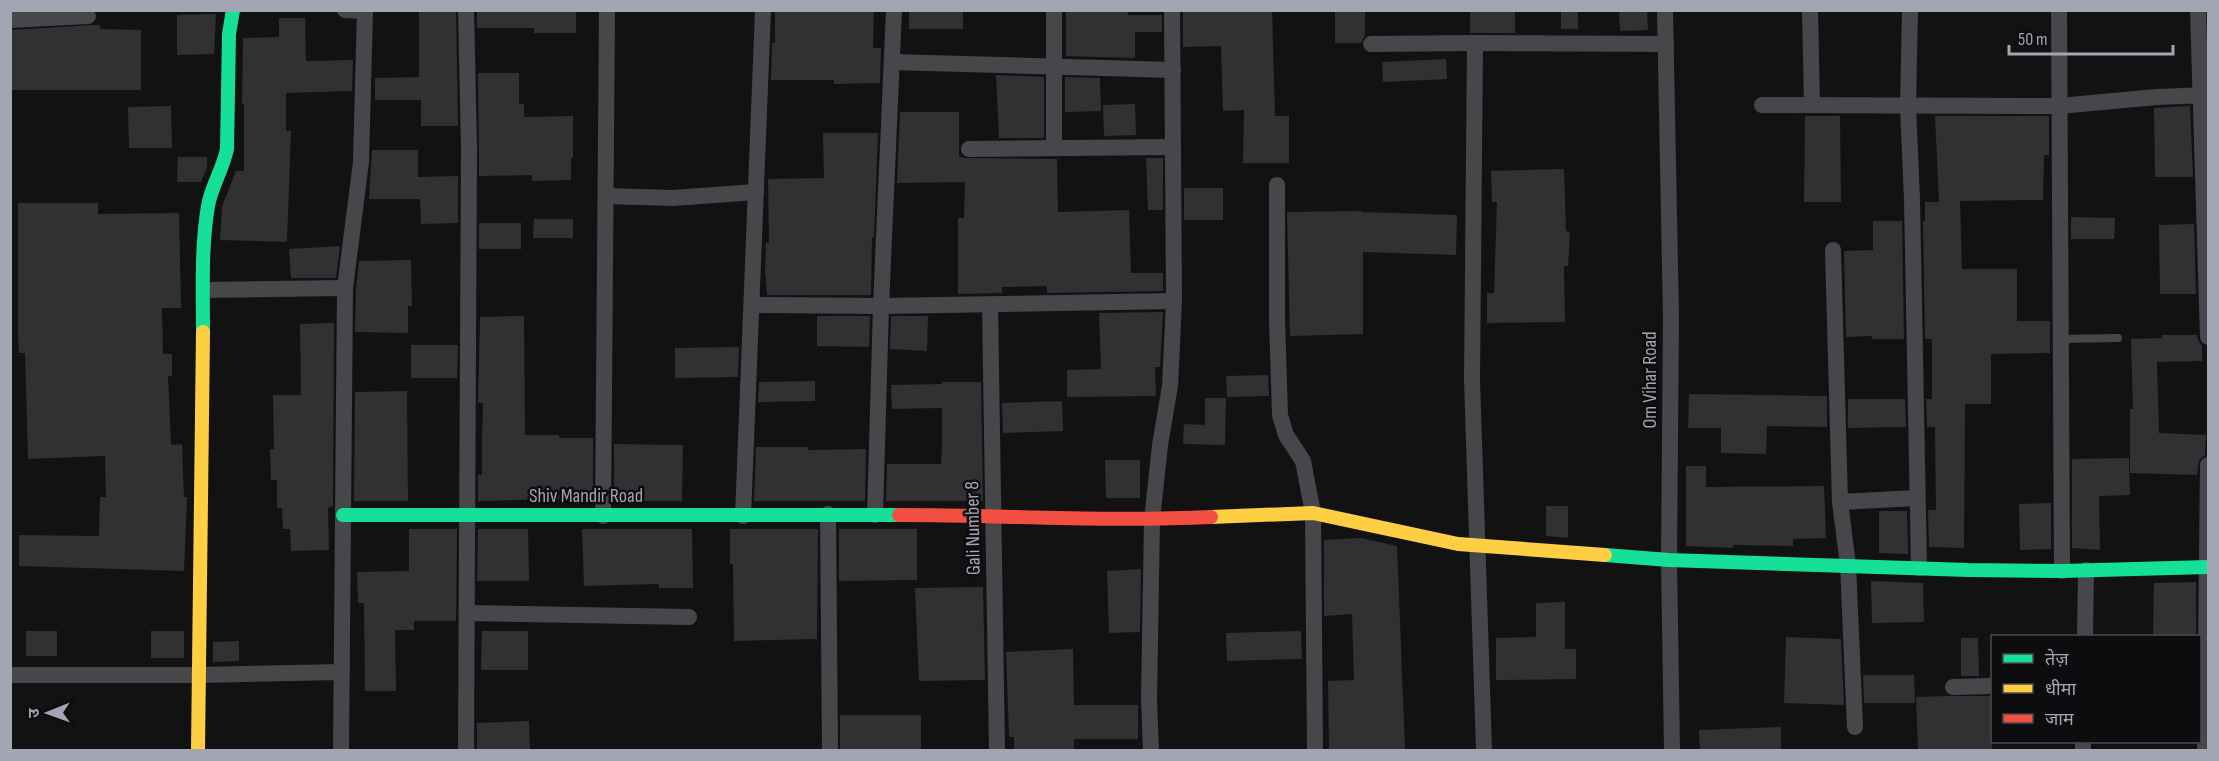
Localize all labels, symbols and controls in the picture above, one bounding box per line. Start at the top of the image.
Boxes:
scale bar [2009,18,2172,56]
text: 50 m [2018,29,2048,50]
street label: Om Vihar Road [1638,331,1662,429]
street label: Gali Number 8 [960,481,986,575]
street label: Shiv Mandir Road [529,484,643,508]
legend [1991,635,2201,743]
text: तेज़ [2045,648,2069,670]
text: धीमा [2045,679,2076,700]
north arrow [18,683,78,743]
text: उ [25,708,44,718]
text: जाम [2045,709,2075,730]

